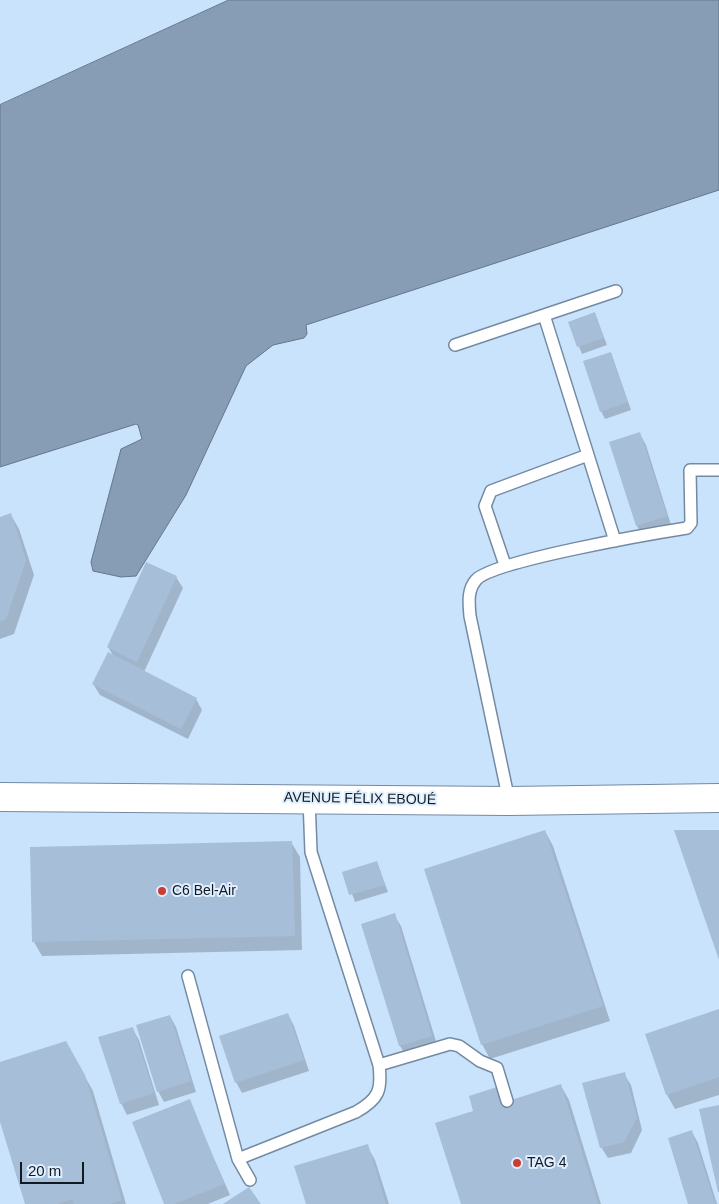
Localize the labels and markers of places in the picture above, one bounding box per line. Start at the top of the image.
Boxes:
place label: C6 Bel-Air [172,883,236,899]
marker: C6 Bel-Air [156,885,168,897]
place label: TAG 4 [527,1155,566,1171]
marker: TAG 4 [511,1157,523,1169]

